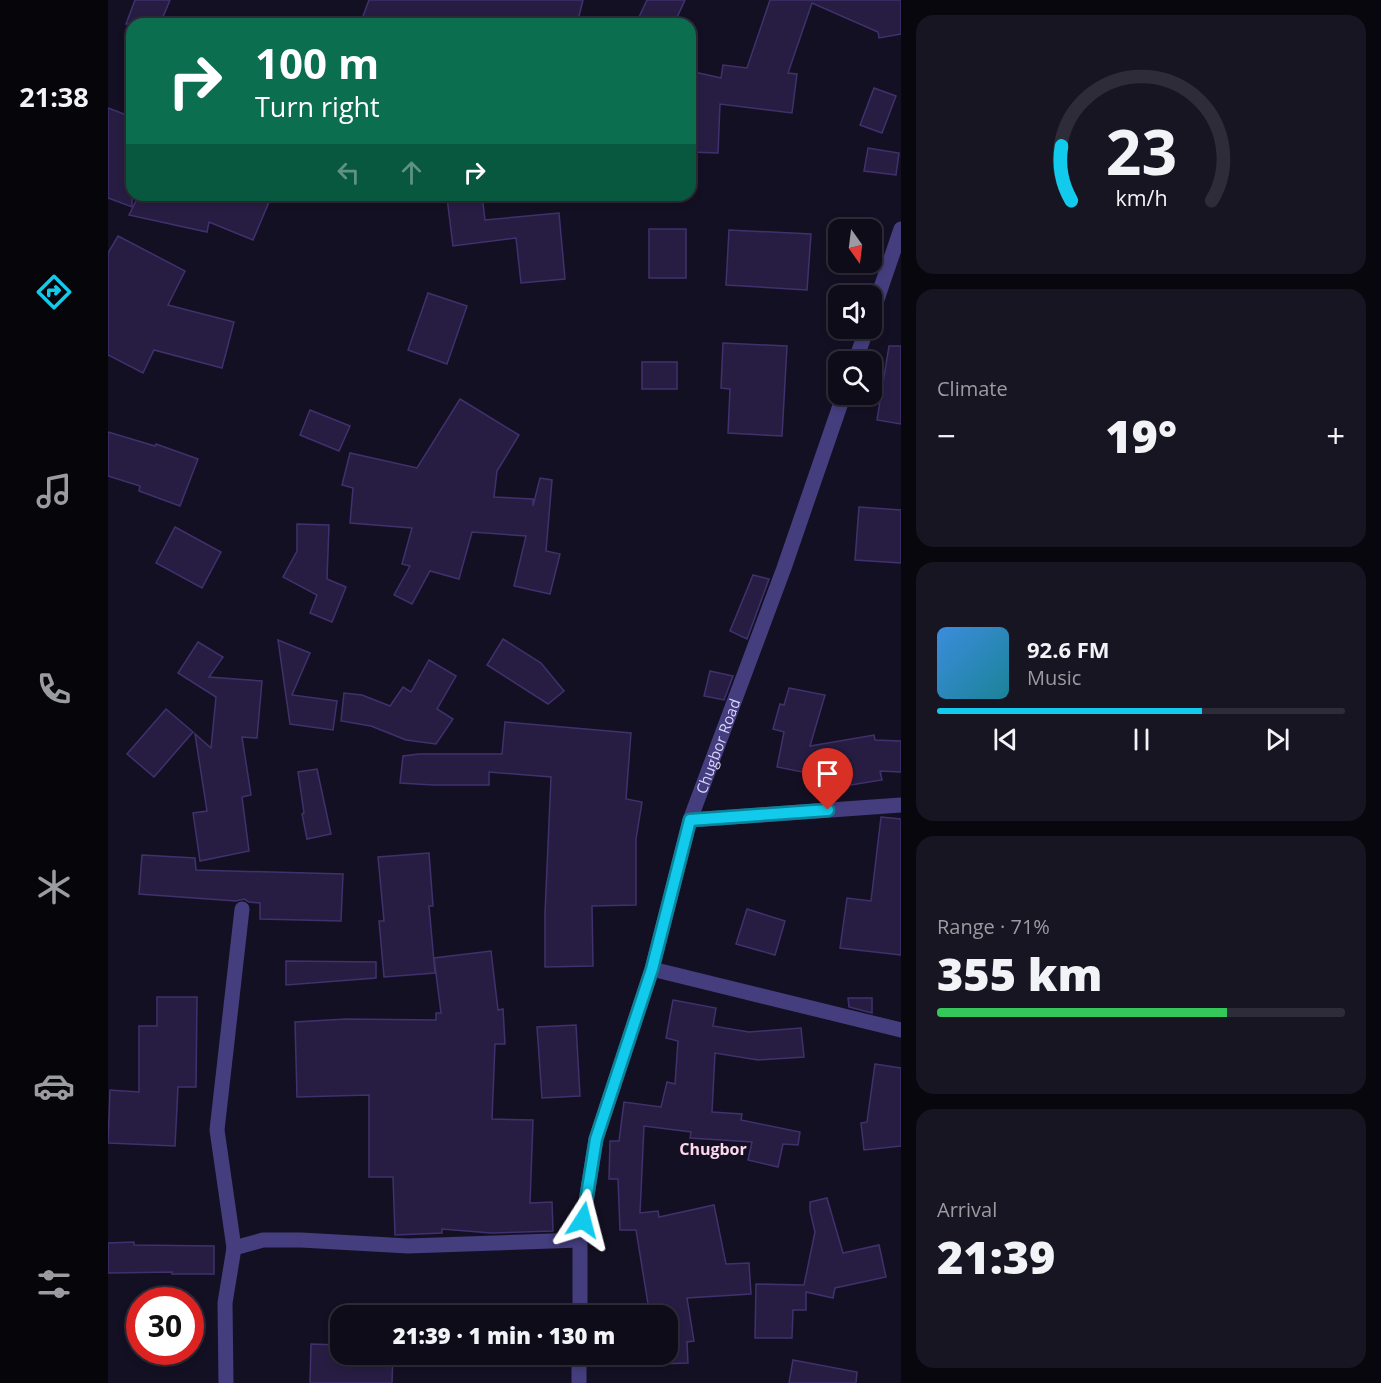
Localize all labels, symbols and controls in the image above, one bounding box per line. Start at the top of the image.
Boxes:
text: 100 m [255,34,379,91]
icon: right [156,42,234,120]
text: 21:38 [19,78,89,115]
text: Turn right [255,88,380,125]
text: 23 [1105,108,1177,193]
icon: left [332,156,365,189]
icon: ahead [395,156,428,189]
icon: right [458,156,491,189]
text: km/h [1115,184,1167,213]
north arrow [828,219,882,273]
map controls [828,219,882,405]
icon: directions [33,271,75,313]
button: sound [828,285,882,339]
button: search [828,351,882,405]
text: Climate [937,375,1008,402]
text: 19° [1105,405,1177,466]
text: − [937,413,956,458]
text: + [1326,413,1345,458]
icon: music [33,470,75,512]
text: 92.6 FM [1027,634,1110,664]
text: Music [1027,664,1081,691]
icon: phone [33,668,75,710]
street label: Chugbor Road [691,696,744,796]
icon: previous [989,723,1022,756]
icon: pause [1125,723,1158,756]
icon: next [1261,723,1294,756]
pin [802,748,853,810]
icon: arrive [811,757,844,790]
icon: climate [33,866,75,908]
text: Range · 71% [937,913,1050,940]
text: 355 km [937,943,1102,1004]
icon: car [33,1065,75,1107]
district label: Chugbor [679,1138,747,1160]
position arrow [551,1188,615,1252]
text: Arrival [937,1196,997,1223]
text: 21:39 [937,1226,1055,1287]
icon: filters [33,1263,75,1305]
speed limit sign: 30 [126,1287,204,1365]
text: 21:39 · 1 min · 130 m [393,1320,615,1350]

